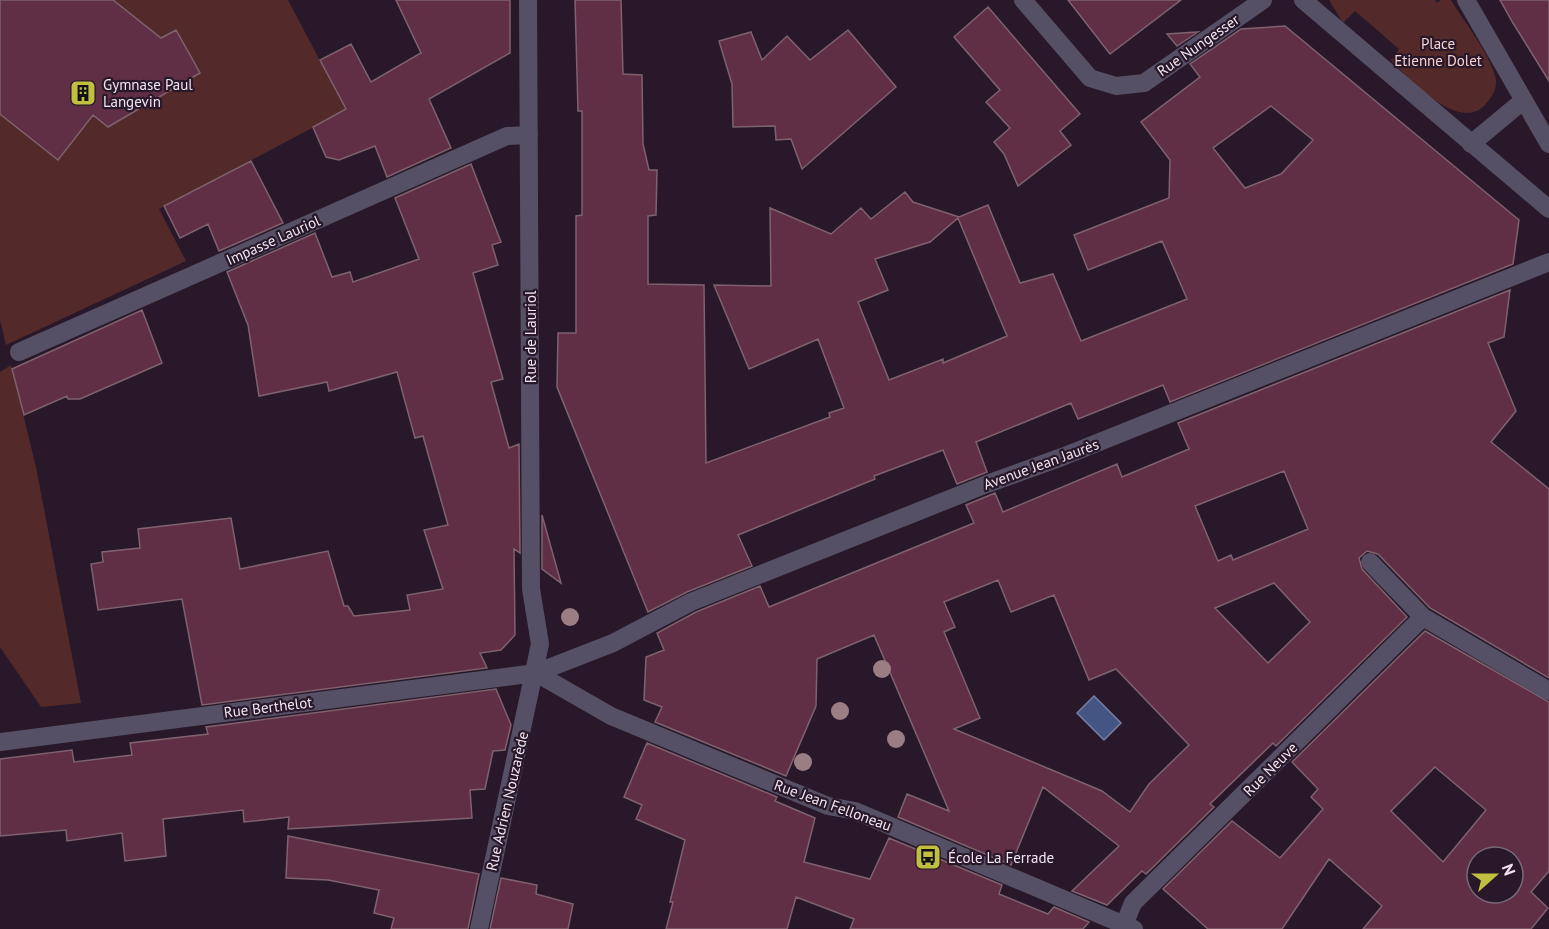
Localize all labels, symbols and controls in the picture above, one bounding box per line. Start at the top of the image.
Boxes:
street label: Rue Nungesser [1153,10,1243,80]
park label: Place Etienne Dolet [1394,34,1482,70]
place label: Gymnase Paul Langevin [103,75,193,111]
building icon: Gymnase Paul Langevin [68,78,98,108]
street label: Impasse Lauriol [223,211,324,269]
street label: Rue de Lauriol [521,290,540,383]
street label: Avenue Jean Jaurès [981,434,1101,494]
street label: Rue Berthelot [223,692,313,722]
street label: Rue Adrien Nouzarède [482,729,532,873]
street label: Rue Neuve [1239,738,1301,800]
street label: Rue Jean Felloneau [772,775,894,835]
bus stop icon: École La Ferrade [913,842,943,872]
north arrow [1465,845,1525,905]
place label: École La Ferrade [948,848,1054,867]
text: N [1498,861,1520,878]

